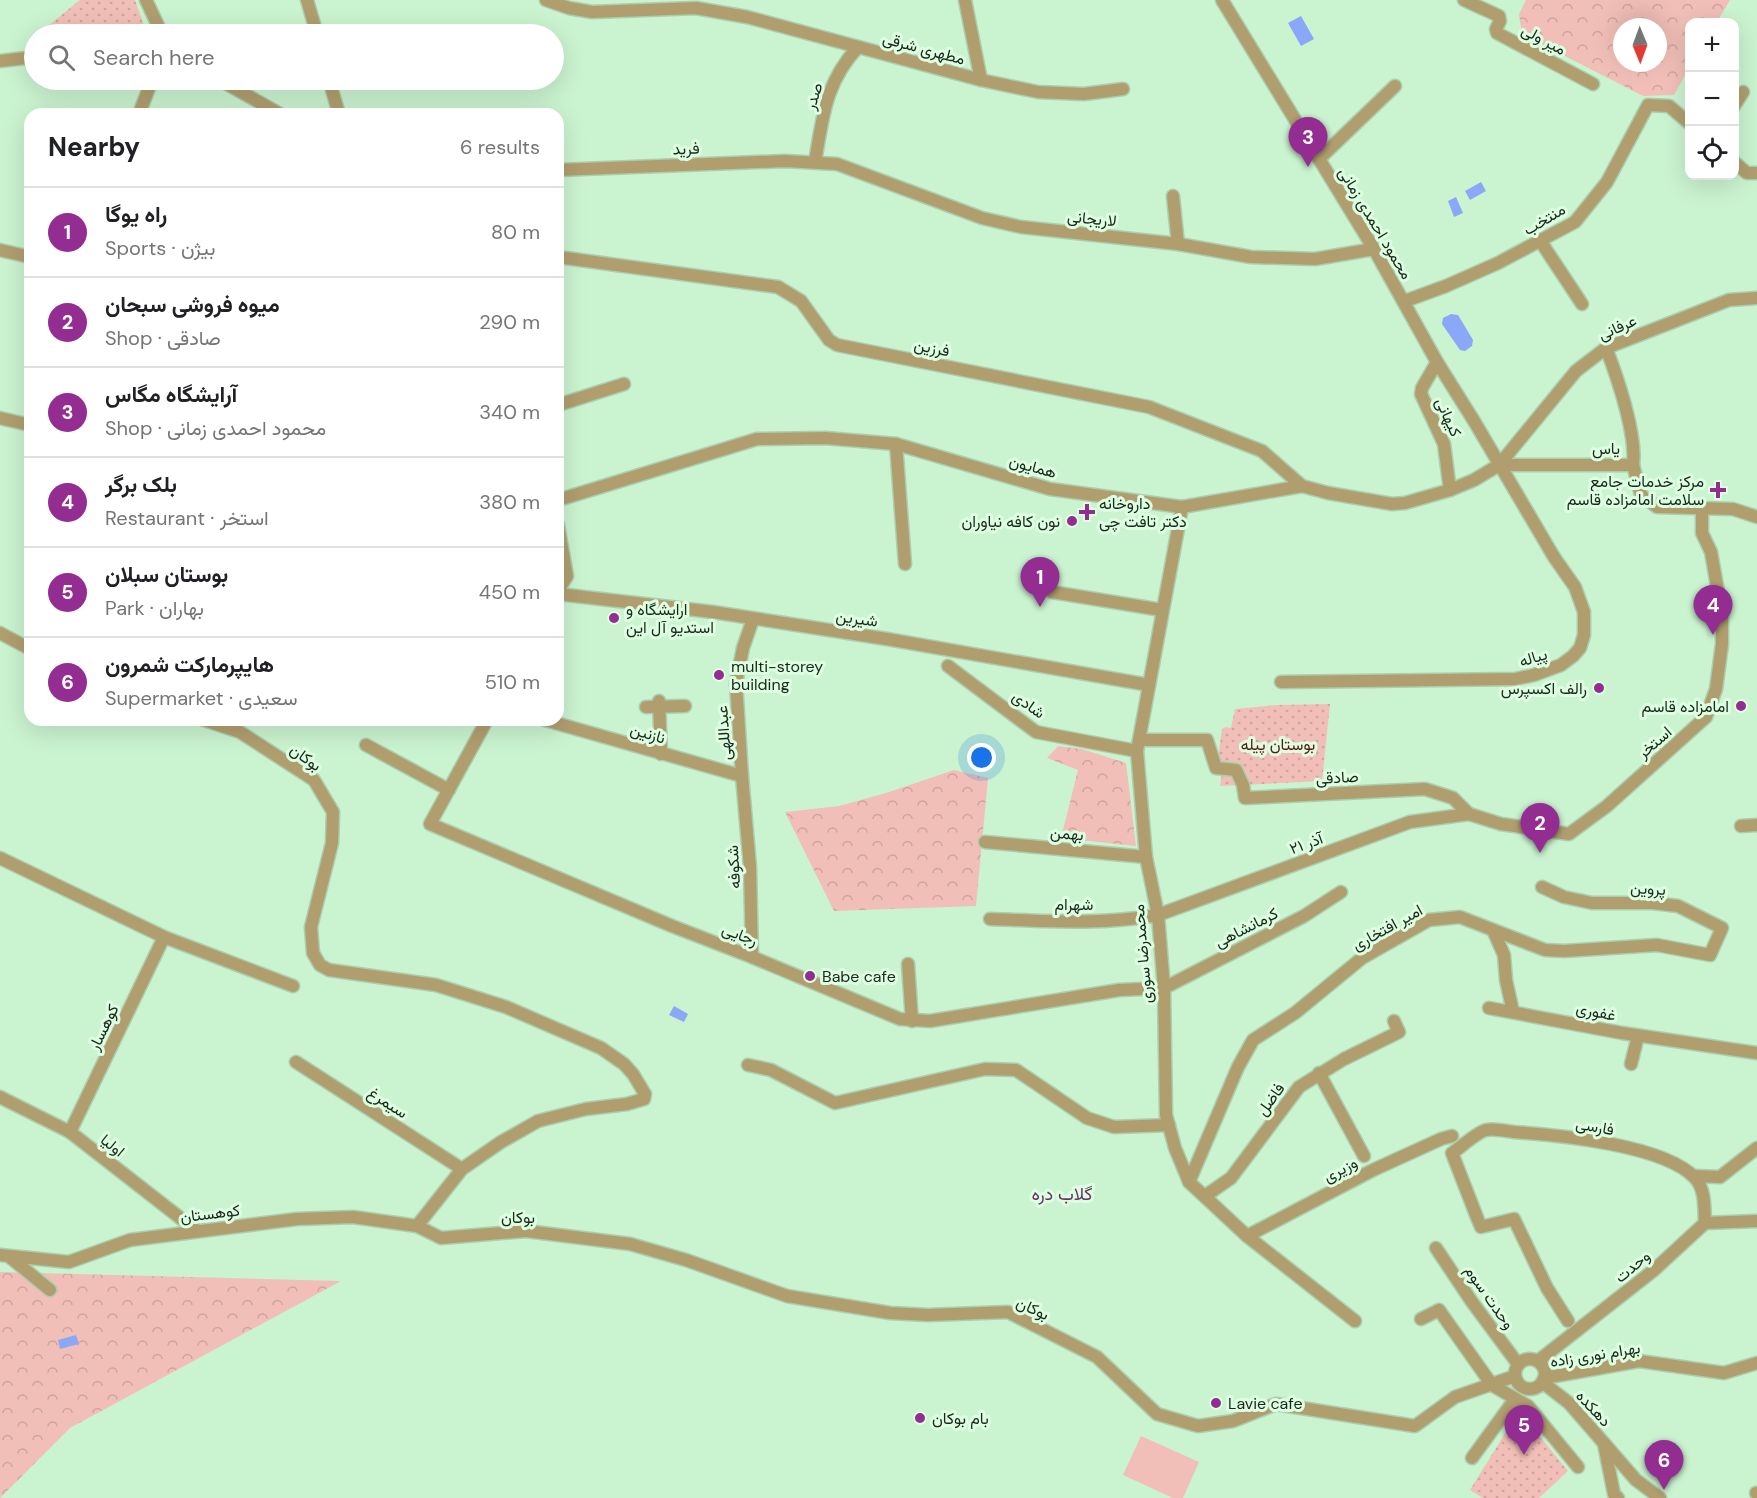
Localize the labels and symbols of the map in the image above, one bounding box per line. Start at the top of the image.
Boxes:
north arrow [1613,18,1667,72]
street label: میر ولی [1518,19,1570,60]
street label: مطهری شرقی [880,27,967,70]
street label: صدر [799,80,828,113]
pin: 3 [1288,118,1328,167]
street label: فرید [672,138,700,159]
street label: محمود احمدی زمانی [1334,163,1417,283]
street label: منتخب [1519,199,1569,240]
street label: لاریجانی [1066,205,1118,232]
street label: عرفانی [1595,310,1640,345]
street label: فرزین [912,334,951,361]
street label: کیهانی [1431,394,1466,440]
street label: یاس [1592,438,1620,459]
street label: همایون [1007,450,1059,483]
place label: مرکز خدمات جامع سلامت امامزاده قاسم [1567,471,1704,510]
marker: مرکز خدمات جامع سلامت امامزاده قاسم [1709,481,1727,499]
place label: داروخانه دکتر تافت چی [1099,493,1187,533]
marker: داروخانه دکتر تافت چی [1080,505,1094,519]
place label: نون کافه نیاوران [961,511,1060,532]
marker: نون کافه نیاوران [1065,514,1079,528]
pin: 1 [1020,558,1060,607]
pin: 4 [1694,586,1732,635]
place label: ارایشگاه و استدیو آل این [626,599,714,638]
street label: شیرین [835,605,879,632]
marker: ارایشگاه و استدیو آل این [607,611,621,625]
street label: پیاله [1516,643,1550,673]
place label: multi-storey building [731,656,823,695]
marker: multi-storey building [712,668,726,682]
place label: رالف اکسپرس [1501,678,1587,700]
marker: رالف اکسپرس [1592,681,1606,695]
street label: شادی [1008,686,1049,723]
place label: امامزاده قاسم [1642,696,1729,717]
marker: امامزاده قاسم [1734,699,1748,713]
street label: عبداللهی [711,705,736,761]
street label: نازنین [628,718,668,748]
street label: استخر [1632,722,1676,764]
park label: بوستان پیله [1241,734,1315,756]
street label: بوکان [286,739,326,776]
your location [967,743,996,772]
street label: صادقی [1315,766,1359,789]
pin: 2 [1520,804,1560,853]
street label: بهمن [1049,822,1085,845]
street label: ۲۱ آذر [1287,827,1327,859]
street label: شکوفه [722,845,745,889]
street label: پروین [1630,877,1666,901]
street label: شهرام [1055,894,1093,915]
street label: امیر افتخاری [1348,899,1426,955]
street label: محمدرضا سوری [1128,903,1157,1005]
street label: کرمانشاهی [1211,903,1282,952]
street label: رجایی [719,918,761,951]
place label: Babe cafe [822,966,896,987]
marker: Babe cafe [803,969,817,983]
street label: غفوری [1574,997,1618,1026]
street label: کوهسار [83,1001,124,1055]
street label: فاضل [1251,1079,1289,1120]
street label: سیمرغ [363,1082,412,1124]
street label: فارسی [1574,1113,1616,1140]
street label: اولیا [96,1129,129,1162]
street label: وزیری [1320,1152,1361,1187]
district label: گلاب دره [1031,1182,1093,1206]
street label: کوهستان [179,1199,241,1228]
street label: بوکان [501,1207,535,1228]
street label: وحدت [1610,1245,1655,1287]
street label: وحدت سوم [1460,1261,1519,1334]
street label: بوکان [1013,1292,1053,1325]
street label: بهرام نوری زاده [1548,1337,1642,1372]
street label: دهکده [1571,1385,1616,1431]
place label: Lavie cafe [1228,1393,1303,1414]
marker: Lavie cafe [1209,1396,1223,1410]
pin: 5 [1504,1406,1544,1455]
place label: بام بوکان [932,1408,989,1429]
marker: بام بوکان [913,1411,927,1425]
pin: 6 [1644,1440,1684,1490]

